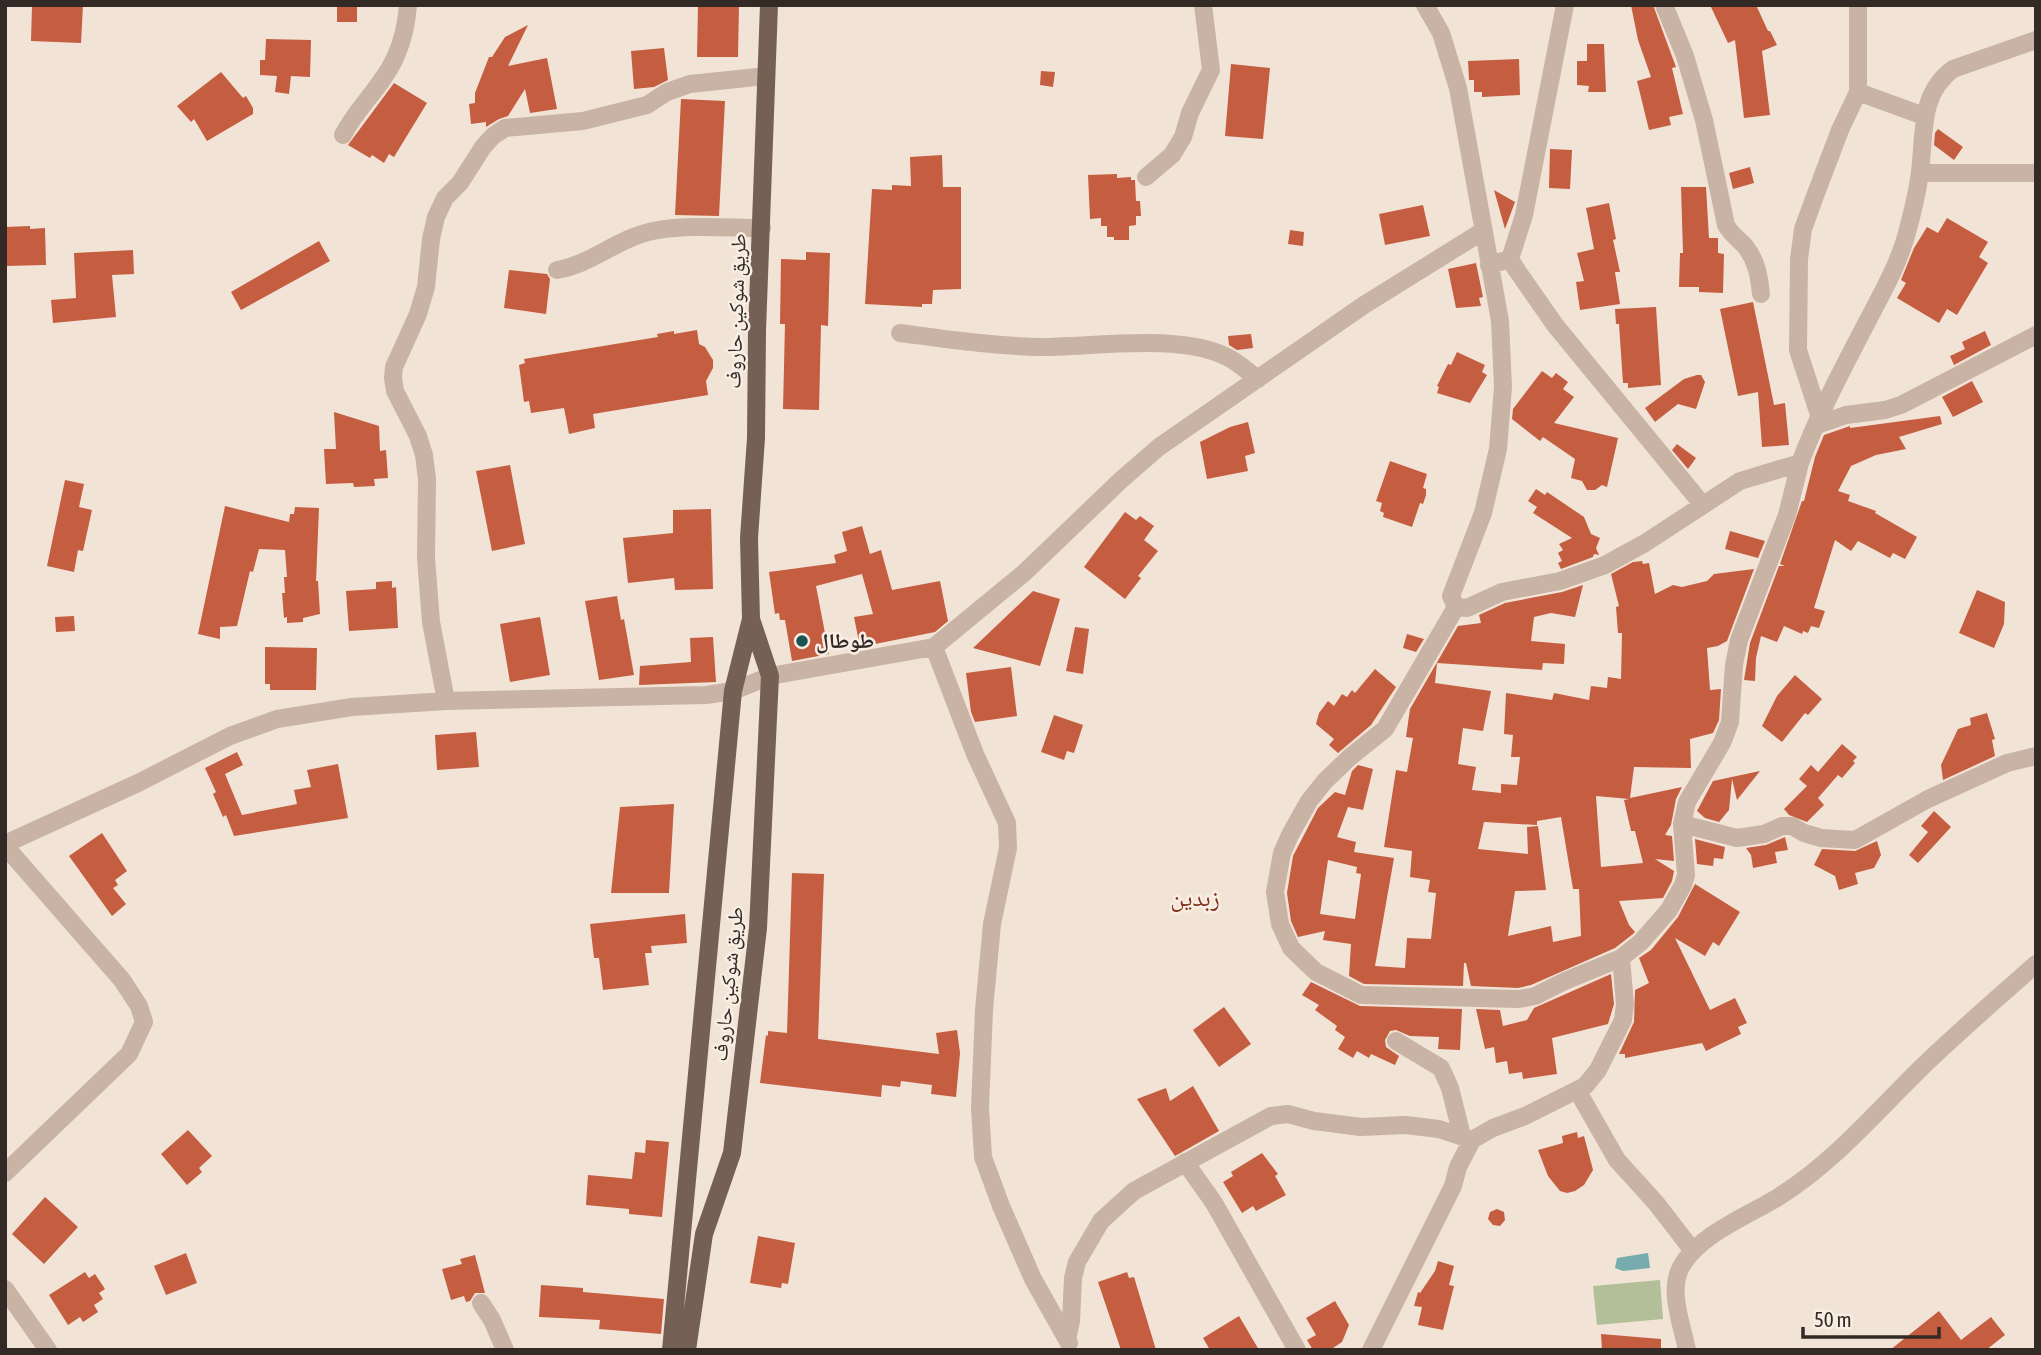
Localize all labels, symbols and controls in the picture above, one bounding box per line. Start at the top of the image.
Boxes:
street label: طريق شوكين حاروف [720,233,752,389]
place label: طوطال [816,628,874,654]
marker: طوطال [794,633,810,649]
district label: زبدين [1170,884,1220,912]
street label: طريق شوكين حاروف [707,905,749,1063]
scale bar [1803,1296,1940,1340]
text: 50 m [1814,1307,1852,1331]

